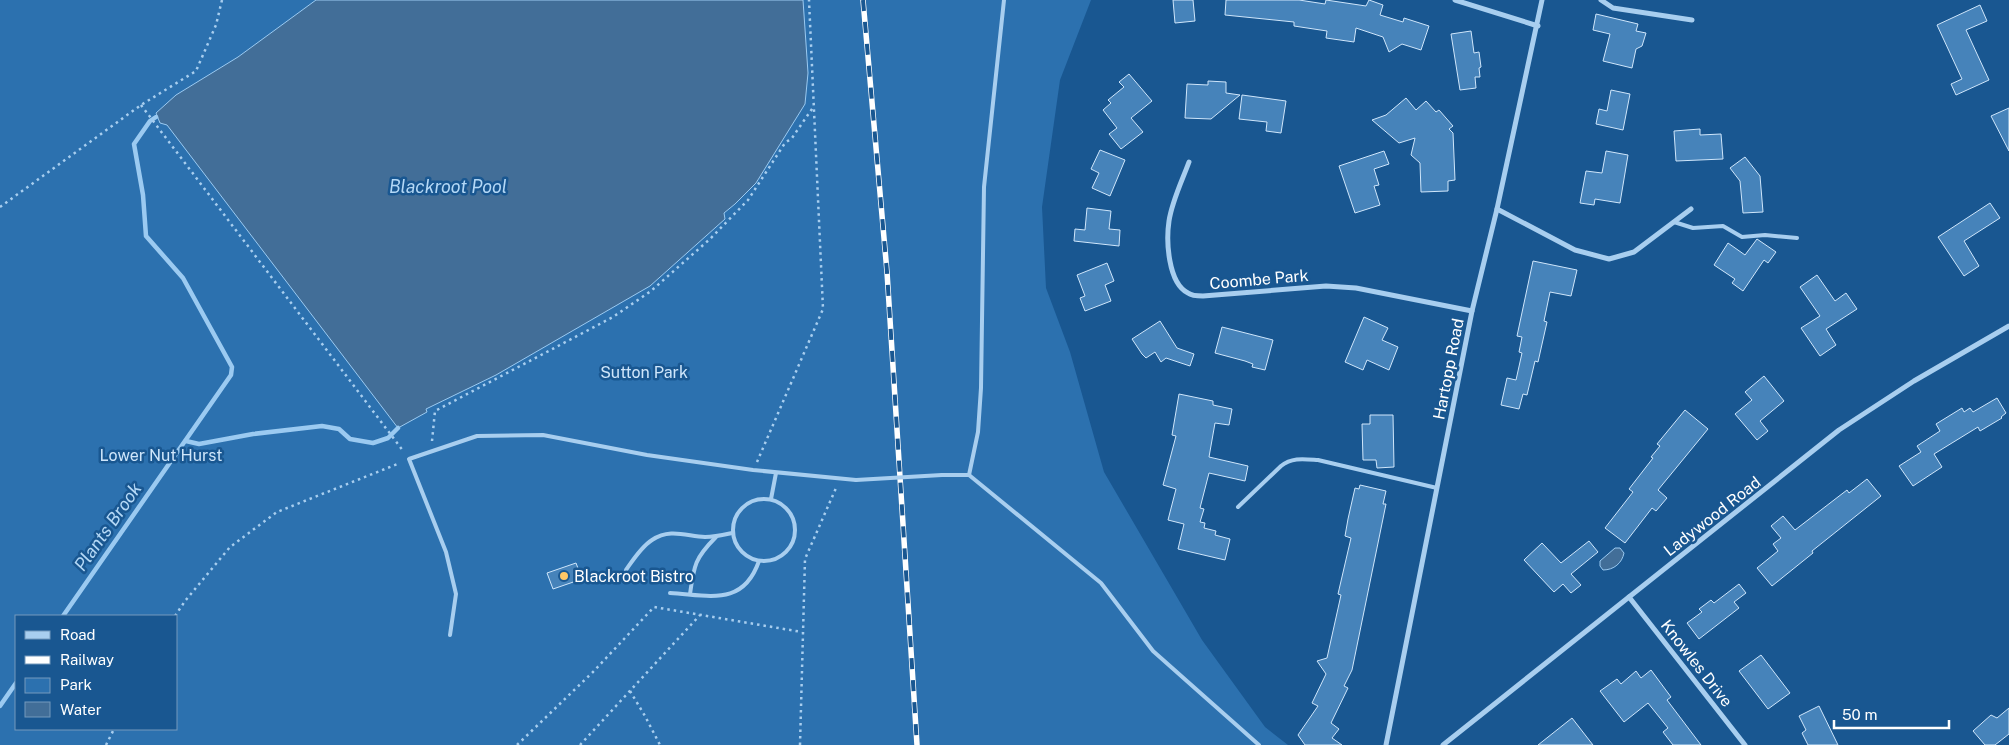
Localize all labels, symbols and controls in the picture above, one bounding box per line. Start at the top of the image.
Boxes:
water label: Blackroot Pool [389,176,507,197]
street label: Coombe Park [1209,266,1309,293]
street label: Hartopp Road [1429,317,1468,421]
park label: Sutton Park [600,363,688,382]
park label: Lower Nut Hurst [100,446,222,465]
street label: Ladywood Road [1660,473,1765,560]
water label: Plants Brook [69,478,146,575]
place label: Blackroot Bistro [574,567,694,586]
marker: Blackroot Bistro [558,570,570,582]
legend [15,615,178,730]
street label: Knowles Drive [1657,616,1736,711]
text: Road [60,626,96,643]
text: Railway [60,651,114,668]
text: Park [60,676,92,693]
scale bar [1834,698,1949,730]
text: Water [60,701,102,718]
text: 50 m [1842,706,1877,723]

